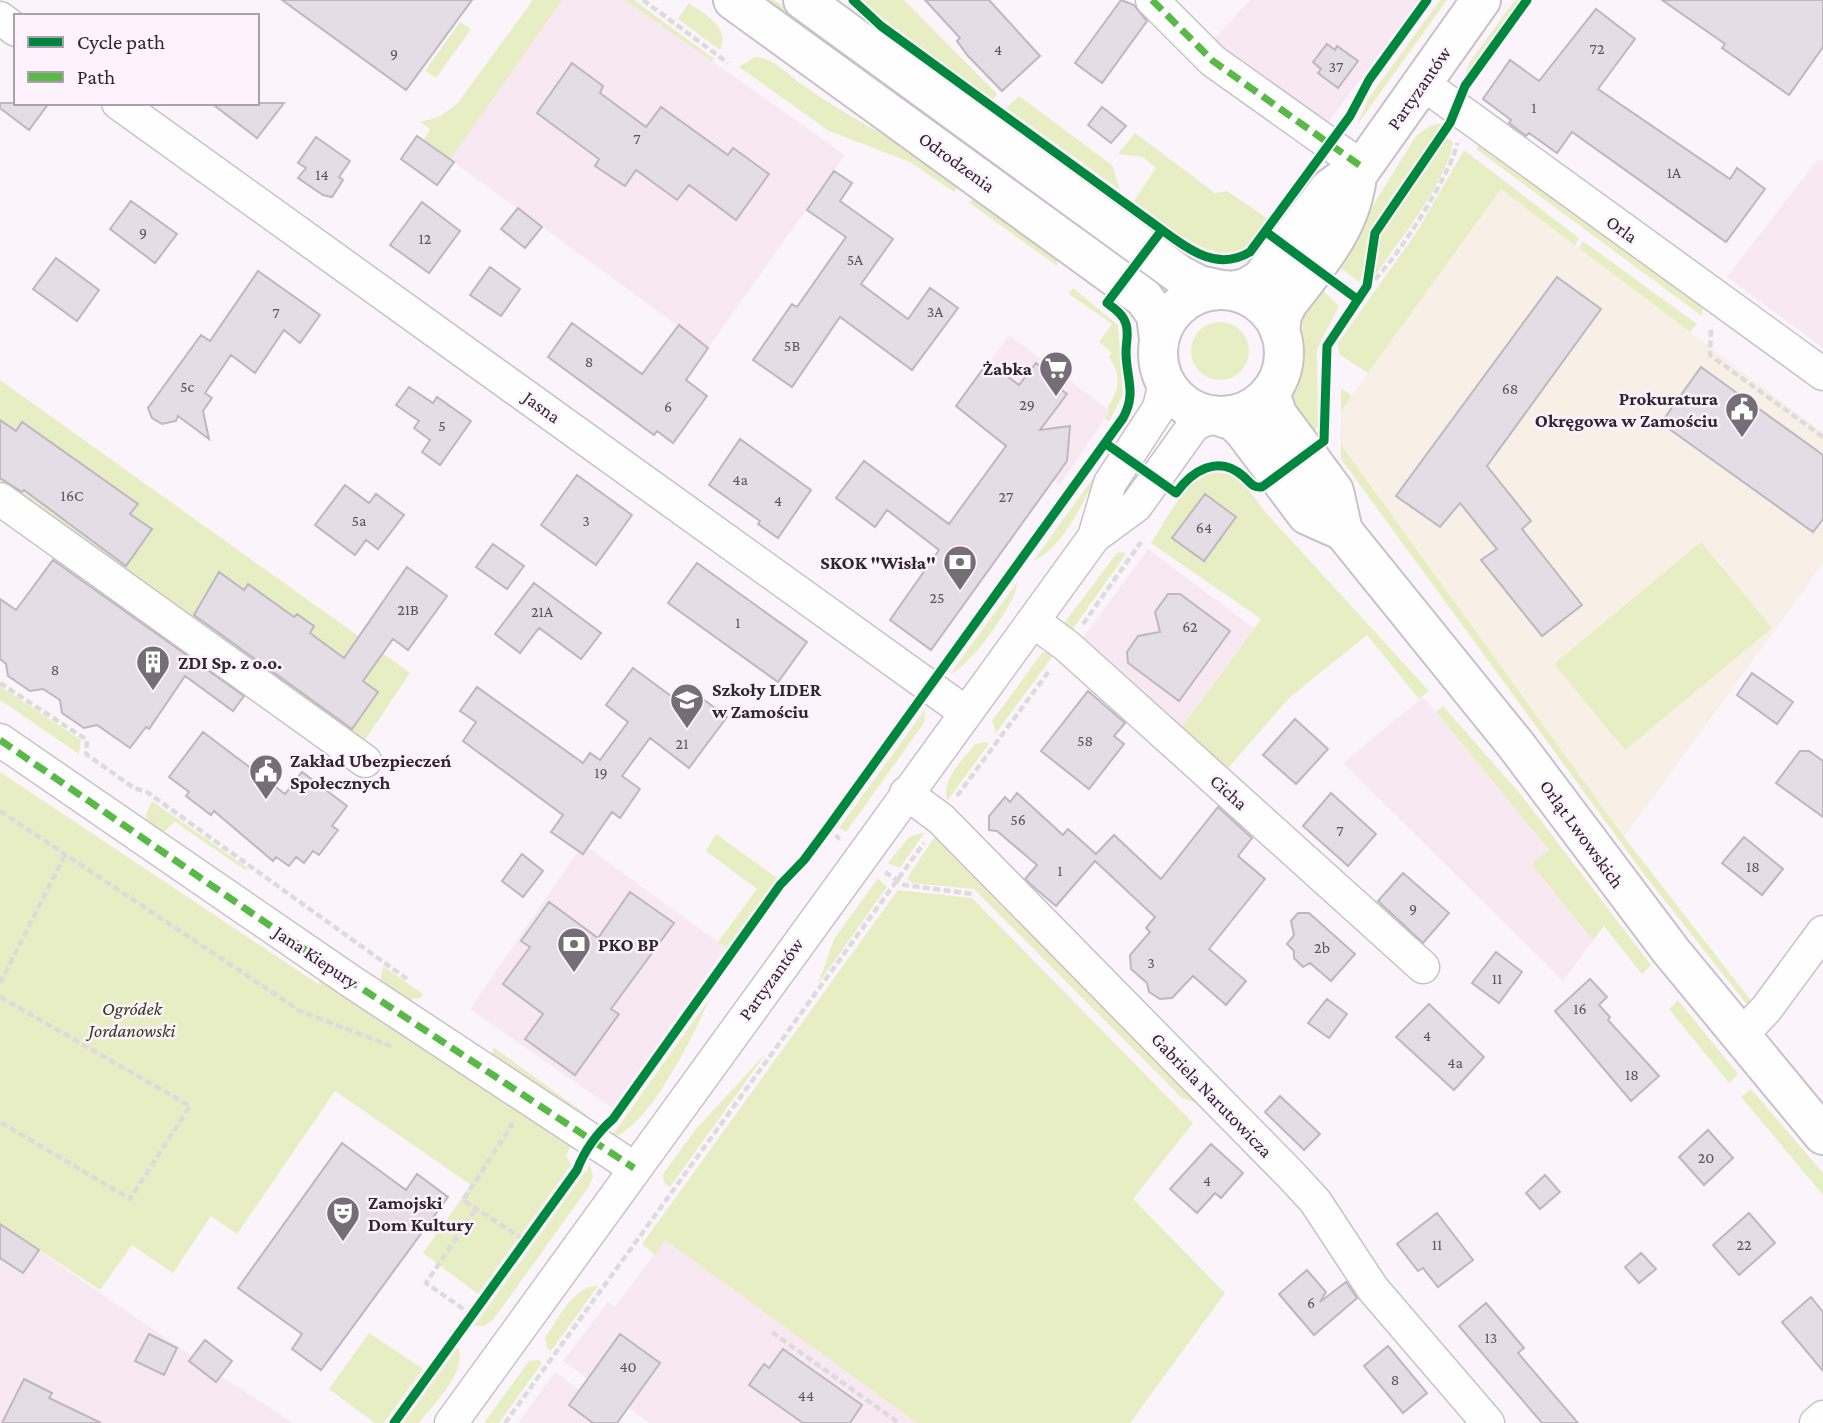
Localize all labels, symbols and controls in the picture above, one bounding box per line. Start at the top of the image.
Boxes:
legend [14,14,259,105]
text: Cycle path [77,30,165,54]
house number: 72 [1590,40,1605,57]
house number: 4 [994,41,1002,58]
street label: Partyzantów [1383,43,1455,133]
house number: 9 [390,45,398,62]
house number: 37 [1329,58,1344,75]
text: Path [77,65,115,89]
house number: 1 [1531,99,1537,116]
street label: Odrodzenia [915,127,999,197]
house number: 7 [633,130,641,147]
house number: 1A [1667,164,1682,181]
house number: 14 [315,166,329,183]
street label: Orla [1602,211,1642,247]
house number: 9 [139,224,147,241]
house number: 12 [419,230,432,247]
house number: 5A [847,251,864,268]
house number: 3A [927,303,944,320]
house number: 7 [272,304,280,321]
house number: 5B [784,337,800,354]
supermarket icon: Żabka [1037,349,1075,398]
house number: 8 [585,353,593,370]
place label: Żabka [983,358,1033,379]
house number: 5c [180,378,194,395]
house number: 68 [1502,380,1518,397]
street label: Jasna [518,385,565,428]
place label: Prokuratura Okręgowa w Zamościu [1535,388,1719,431]
public building icon: Prokuratura Okręgowa w Zamościu [1723,390,1761,439]
house number: 29 [1019,396,1035,413]
house number: 6 [664,398,672,415]
house number: 5 [438,417,446,434]
house number: 4a [732,471,748,488]
house number: 16C [61,487,83,504]
house number: 27 [999,488,1014,505]
house number: 4 [774,492,782,509]
house number: 5a [352,512,367,529]
house number: 3 [582,512,590,529]
house number: 64 [1196,519,1212,536]
bank icon: SKOK "Wisła" [941,543,979,592]
place label: SKOK "Wisła" [820,552,936,573]
house number: 25 [929,589,945,606]
house number: 21B [397,601,419,618]
house number: 21A [531,603,554,620]
house number: 1 [735,614,741,631]
house number: 62 [1182,618,1198,635]
building icon: ZDI Sp. z o.o. [134,643,172,692]
place label: ZDI Sp. z o.o. [178,652,282,673]
house number: 8 [51,661,59,678]
place label: Szkoły LIDER w Zamościu [711,679,822,722]
school or university icon: Szkoły LIDER w Zamościu [668,681,706,730]
house number: 58 [1077,732,1093,749]
house number: 21 [676,735,688,752]
place label: Zakład Ubezpieczeń Społecznych [290,750,451,793]
public building icon: Zakład Ubezpieczeń Społecznych [247,752,285,801]
house number: 19 [594,764,608,781]
street label: Cicha [1206,770,1252,814]
street label: Orląt Lwowskich [1536,776,1628,892]
house number: 56 [1010,811,1026,828]
house number: 7 [1336,822,1344,839]
house number: 18 [1746,858,1760,875]
house number: 1 [1057,862,1063,879]
house number: 9 [1409,900,1417,917]
street label: Jana Kiepury [268,920,362,993]
bank icon: PKO BP [555,925,593,974]
place label: PKO BP [598,934,659,955]
street label: Partyzantów [734,934,808,1024]
house number: 2b [1314,939,1330,956]
house number: 3 [1147,954,1155,971]
house number: 11 [1492,970,1502,987]
park label: Ogródek Jordanowski [86,998,176,1041]
house number: 16 [1573,1000,1587,1017]
house number: 4 [1423,1027,1431,1044]
street label: Gabriela Narutowicza [1147,1028,1277,1162]
house number: 4a [1447,1054,1463,1071]
house number: 18 [1625,1066,1639,1083]
house number: 20 [1698,1149,1714,1166]
house number: 4 [1203,1172,1211,1189]
place label: Zamojski Dom Kultury [368,1192,474,1235]
theatre icon: Zamojski Dom Kultury [324,1194,362,1243]
house number: 11 [1432,1236,1442,1253]
house number: 22 [1736,1236,1752,1253]
house number: 6 [1307,1294,1315,1311]
house number: 13 [1485,1329,1497,1346]
house number: 40 [619,1358,637,1375]
house number: 8 [1391,1371,1399,1388]
house number: 44 [798,1387,814,1404]

